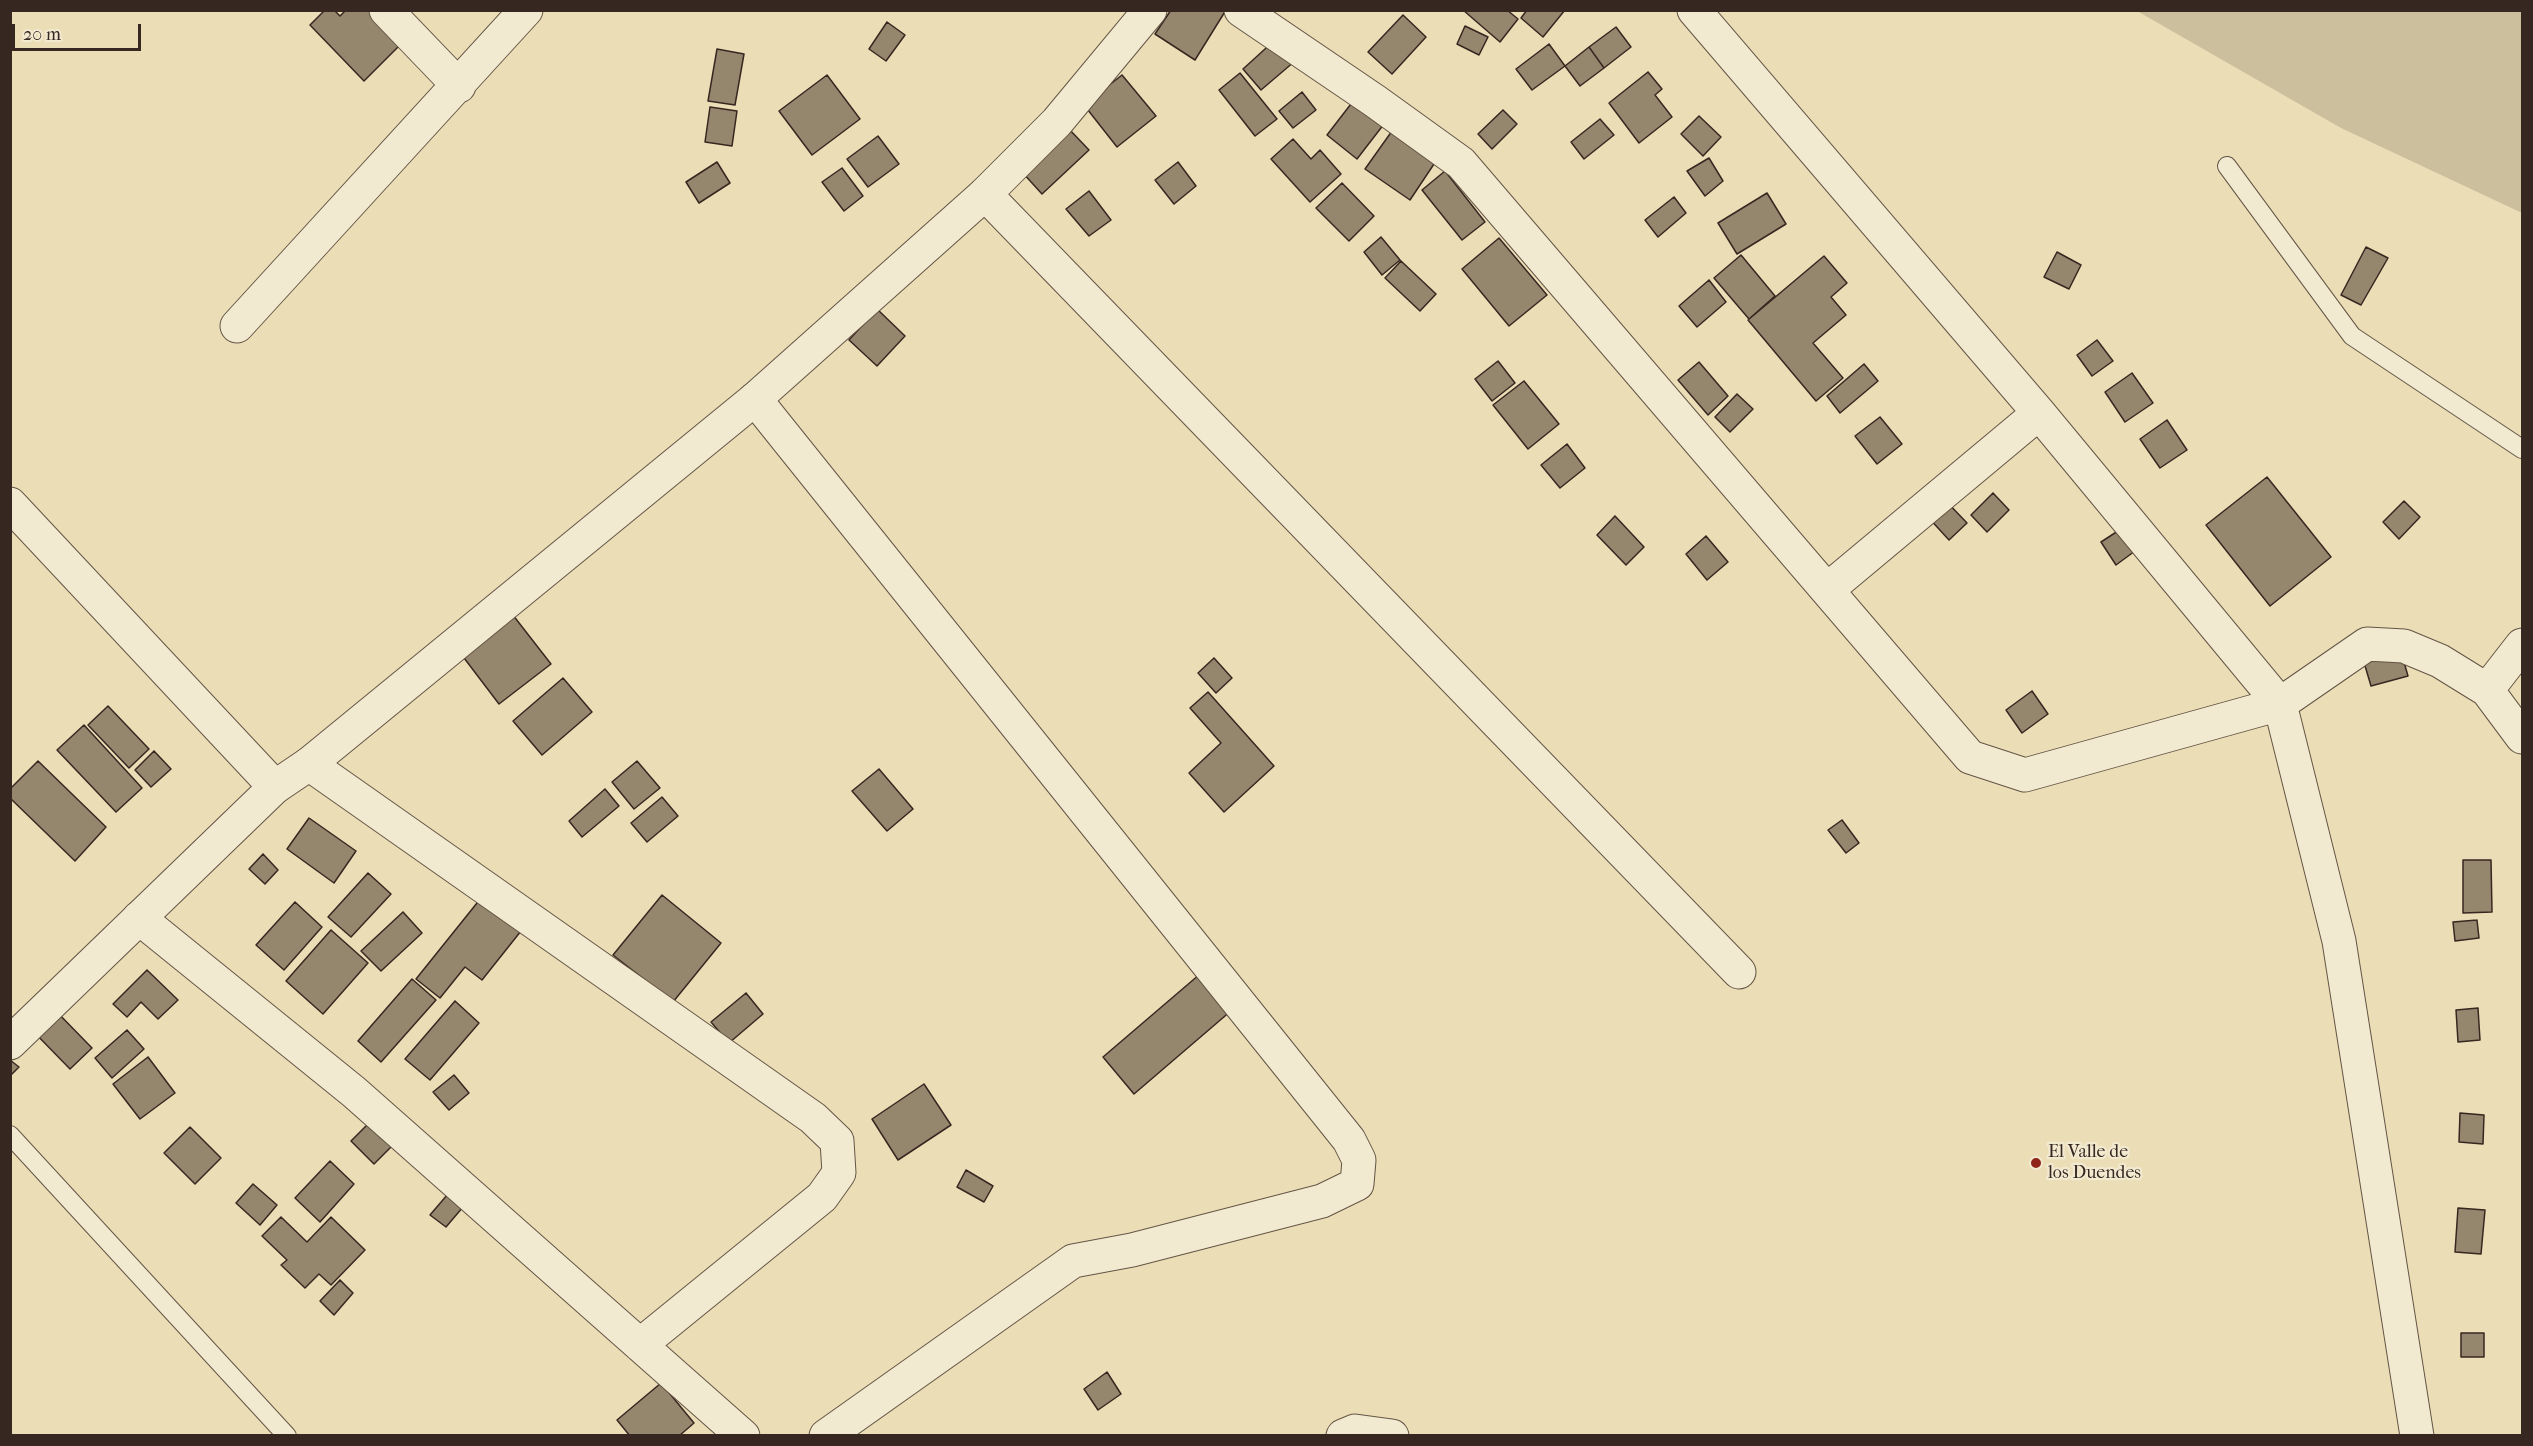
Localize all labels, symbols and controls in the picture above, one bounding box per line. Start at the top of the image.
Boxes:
scale bar [15,12,144,50]
text: 20 m [23,24,61,45]
place label: El Valle de los Duendes [2048,1142,2141,1184]
marker: El Valle de los Duendes [2029,1156,2043,1170]

